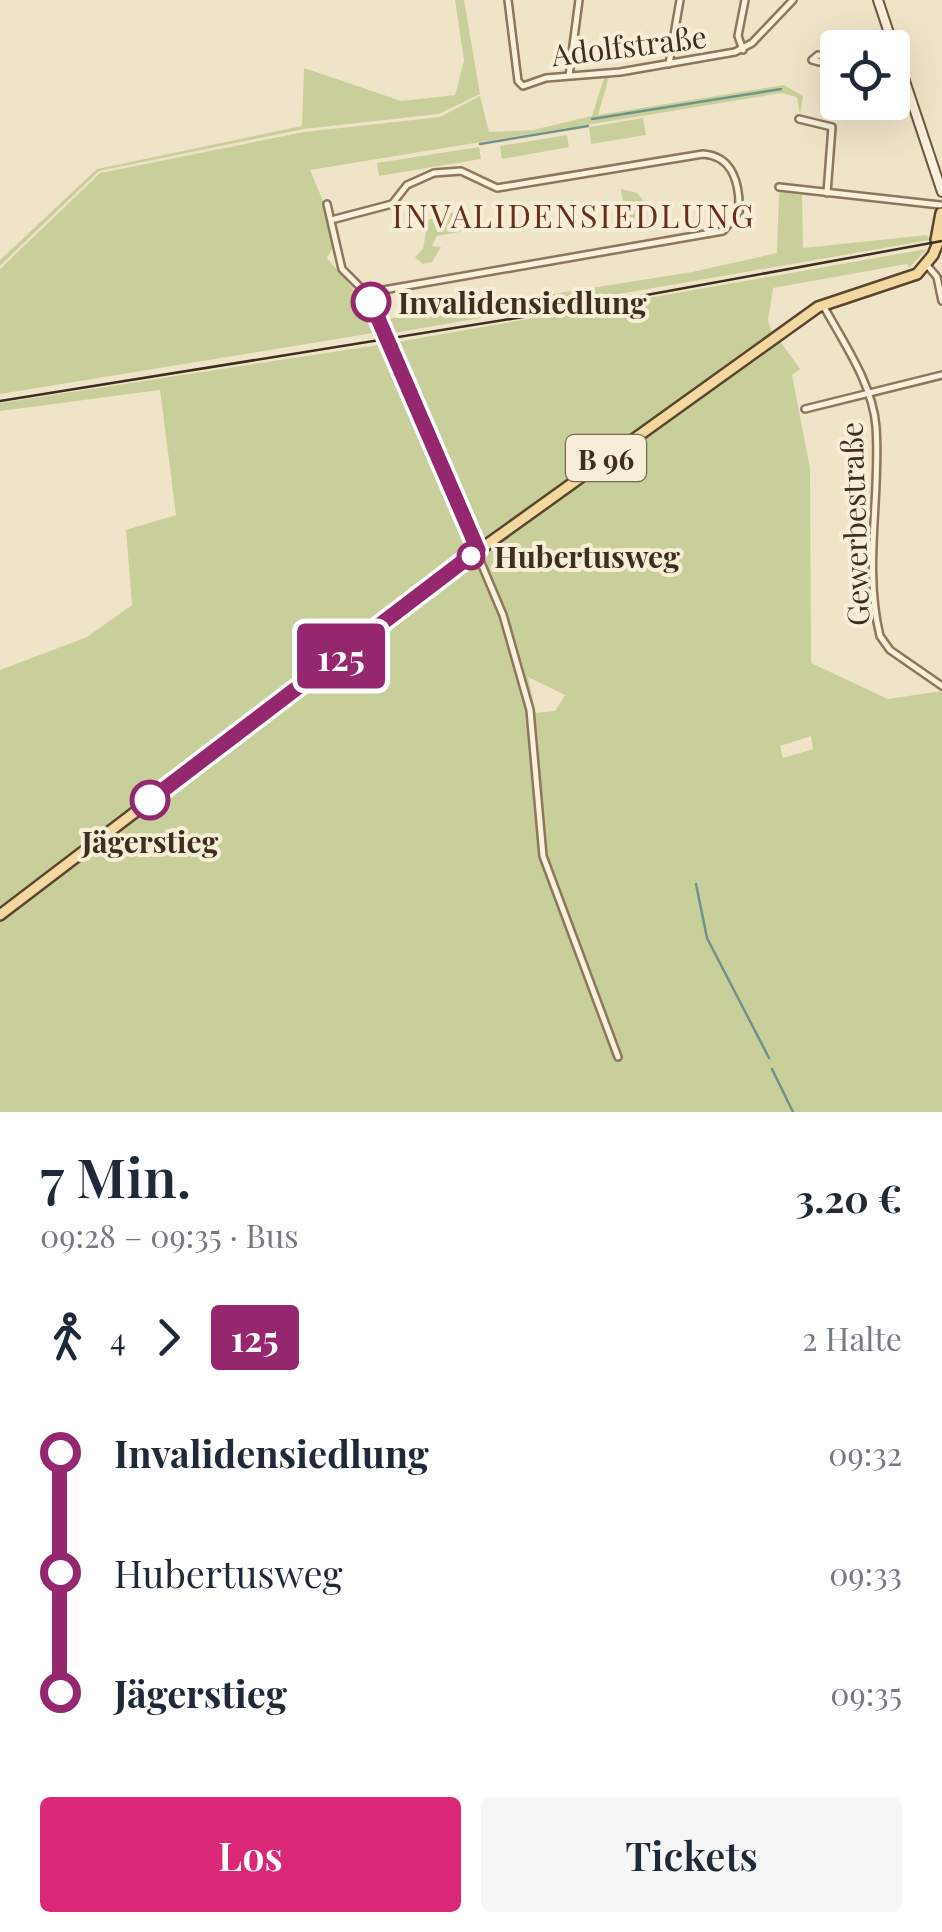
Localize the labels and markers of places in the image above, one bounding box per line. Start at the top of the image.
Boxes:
place label: Invalidensiedlung [398,282,647,322]
marker: Invalidensiedlung [352,283,390,321]
place label: Hubertusweg [494,536,680,576]
marker: Hubertusweg [458,543,484,569]
marker: Jägerstieg [131,781,169,819]
place label: Jägerstieg [81,821,219,861]

